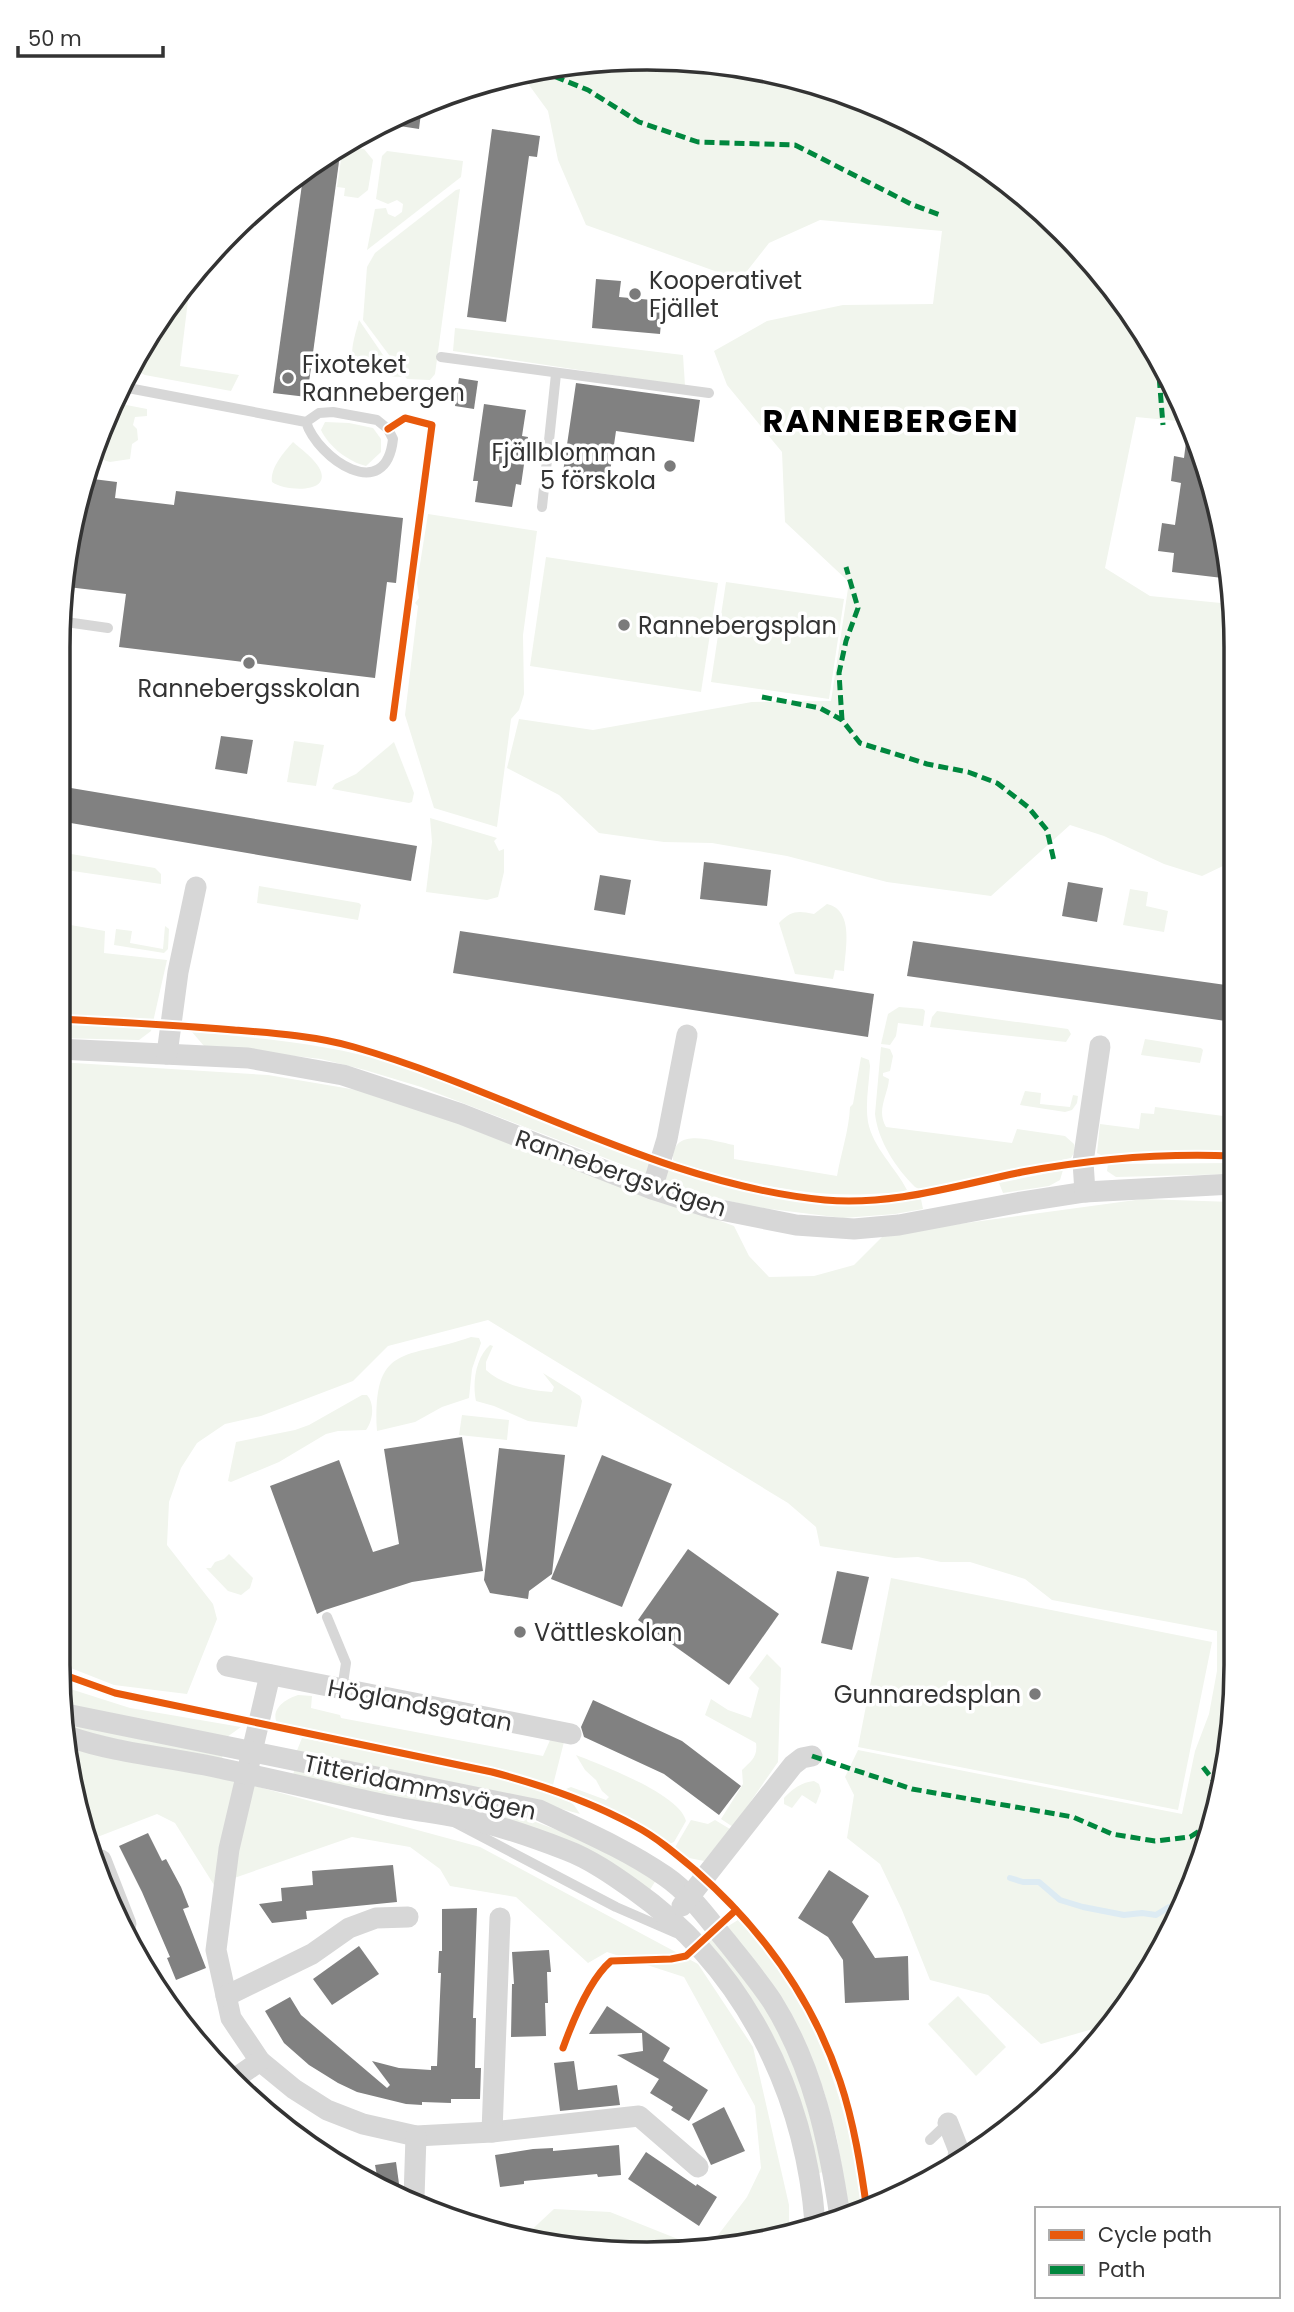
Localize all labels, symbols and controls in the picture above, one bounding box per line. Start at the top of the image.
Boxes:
scale bar [18,14,163,58]
text: 50 m [28,24,82,53]
place label: Kooperativet Fjället [649,264,802,325]
marker: Kooperativet Fjället [627,286,643,302]
place label: Fixoteket Rannebergen [302,348,465,409]
marker: Fixoteket Rannebergen [280,370,296,386]
district label: RANNEBERGEN [763,398,1019,443]
place label: Fjällblomman 5 förskola [491,436,656,497]
marker: Fjällblomman 5 förskola [662,458,678,474]
place label: Rannebergsplan [638,609,837,642]
marker: Rannebergsplan [616,617,632,633]
marker: Rannebergsskolan [241,655,257,671]
place label: Rannebergsskolan [138,672,360,705]
street label: Rannebergsvägen [511,1121,731,1225]
place label: Vättleskolan [534,1616,682,1649]
marker: Vättleskolan [512,1624,528,1640]
street label: Höglandsgatan [325,1671,515,1739]
place label: Gunnaredsplan [834,1678,1021,1711]
marker: Gunnaredsplan [1027,1686,1043,1702]
street label: Titteridammsvägen [301,1746,539,1828]
legend [1035,2207,1280,2298]
text: Cycle path [1098,2220,1212,2249]
text: Path [1098,2255,1145,2284]

